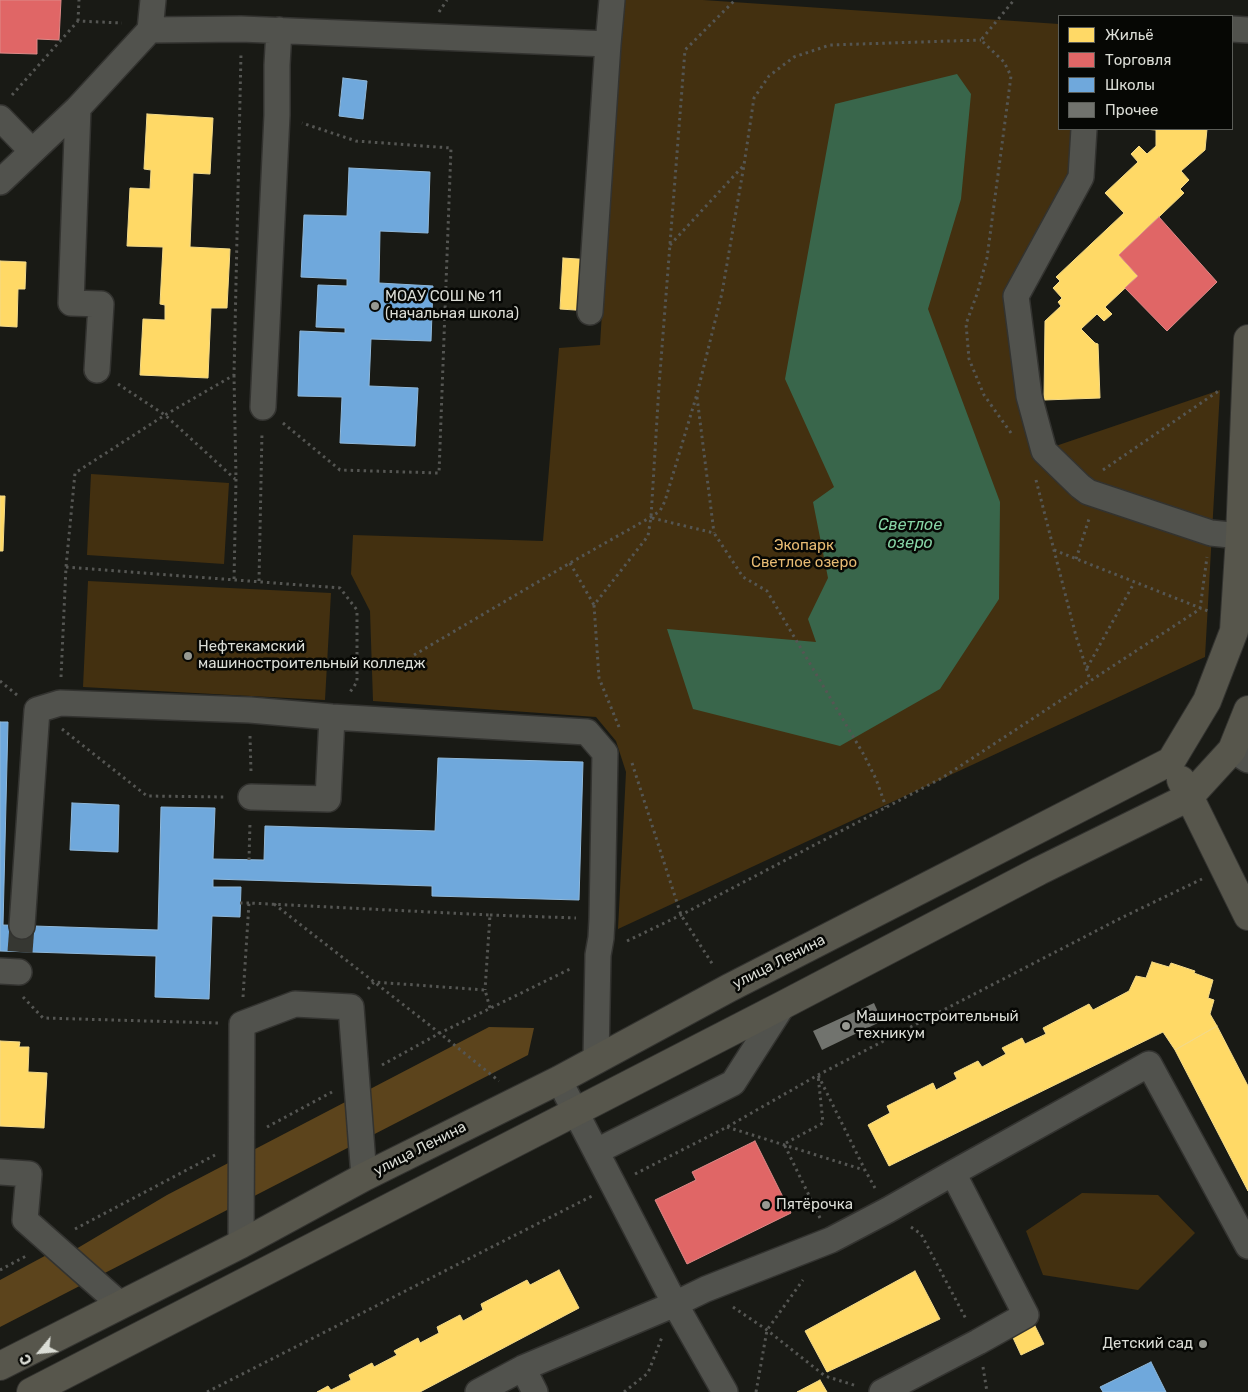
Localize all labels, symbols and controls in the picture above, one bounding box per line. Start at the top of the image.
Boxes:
legend [1058,15,1233,130]
text: Жильё [1105,26,1154,44]
text: Торговля [1105,51,1171,69]
text: Школы [1105,76,1155,94]
text: Прочее [1105,101,1158,119]
place label: МОАУ СОШ № 11 (начальная школа) [385,288,519,323]
marker: МОАУ СОШ № 11 (начальная школа) [369,300,381,312]
water label: Светлое озеро [878,515,942,553]
park label: Экопарк Светлое озеро [751,537,857,572]
place label: Нефтекамский машиностроительный колледж [198,638,426,673]
marker: Нефтекамский машиностроительный колледж [182,650,194,662]
street label: улица Ленина [730,931,828,993]
place label: Машиностроительный техникум [856,1008,1019,1043]
marker: Машиностроительный техникум [840,1020,852,1032]
street label: улица Ленина [371,1118,469,1180]
place label: Пятёрочка [776,1196,853,1214]
marker: Пятёрочка [760,1199,772,1211]
north arrow [15,1327,65,1377]
place label: Детский сад [1102,1335,1193,1353]
marker: Детский сад [1197,1338,1209,1350]
text: С [17,1351,36,1368]

